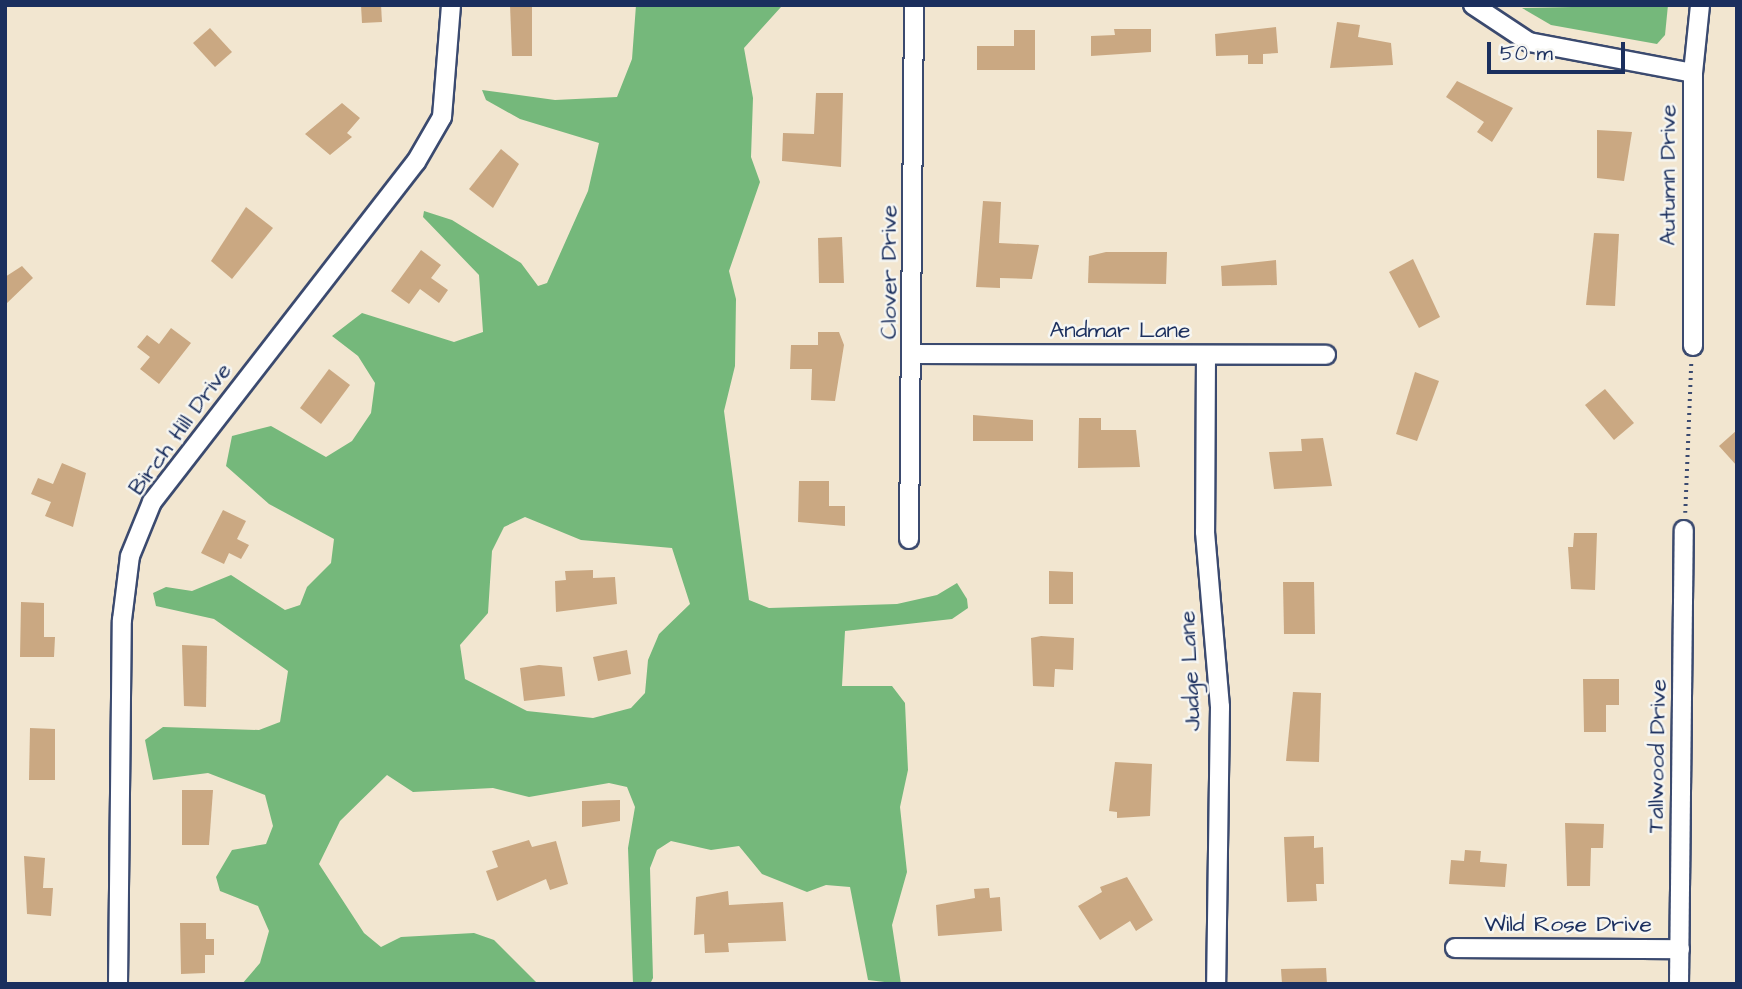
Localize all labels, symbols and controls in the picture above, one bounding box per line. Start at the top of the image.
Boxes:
scale bar [1490,28,1628,72]
text: 50 m [1500,39,1553,68]
street label: Autumn Drive [1654,104,1682,246]
street label: Clover Drive [875,205,903,339]
street label: Andmar Lane [1049,316,1191,344]
street label: Birch Hill Drive [123,357,237,501]
street label: Judge Lane [1173,610,1207,732]
street label: Tallwood Drive [1642,679,1672,833]
street label: Wild Rose Drive [1484,910,1652,938]

